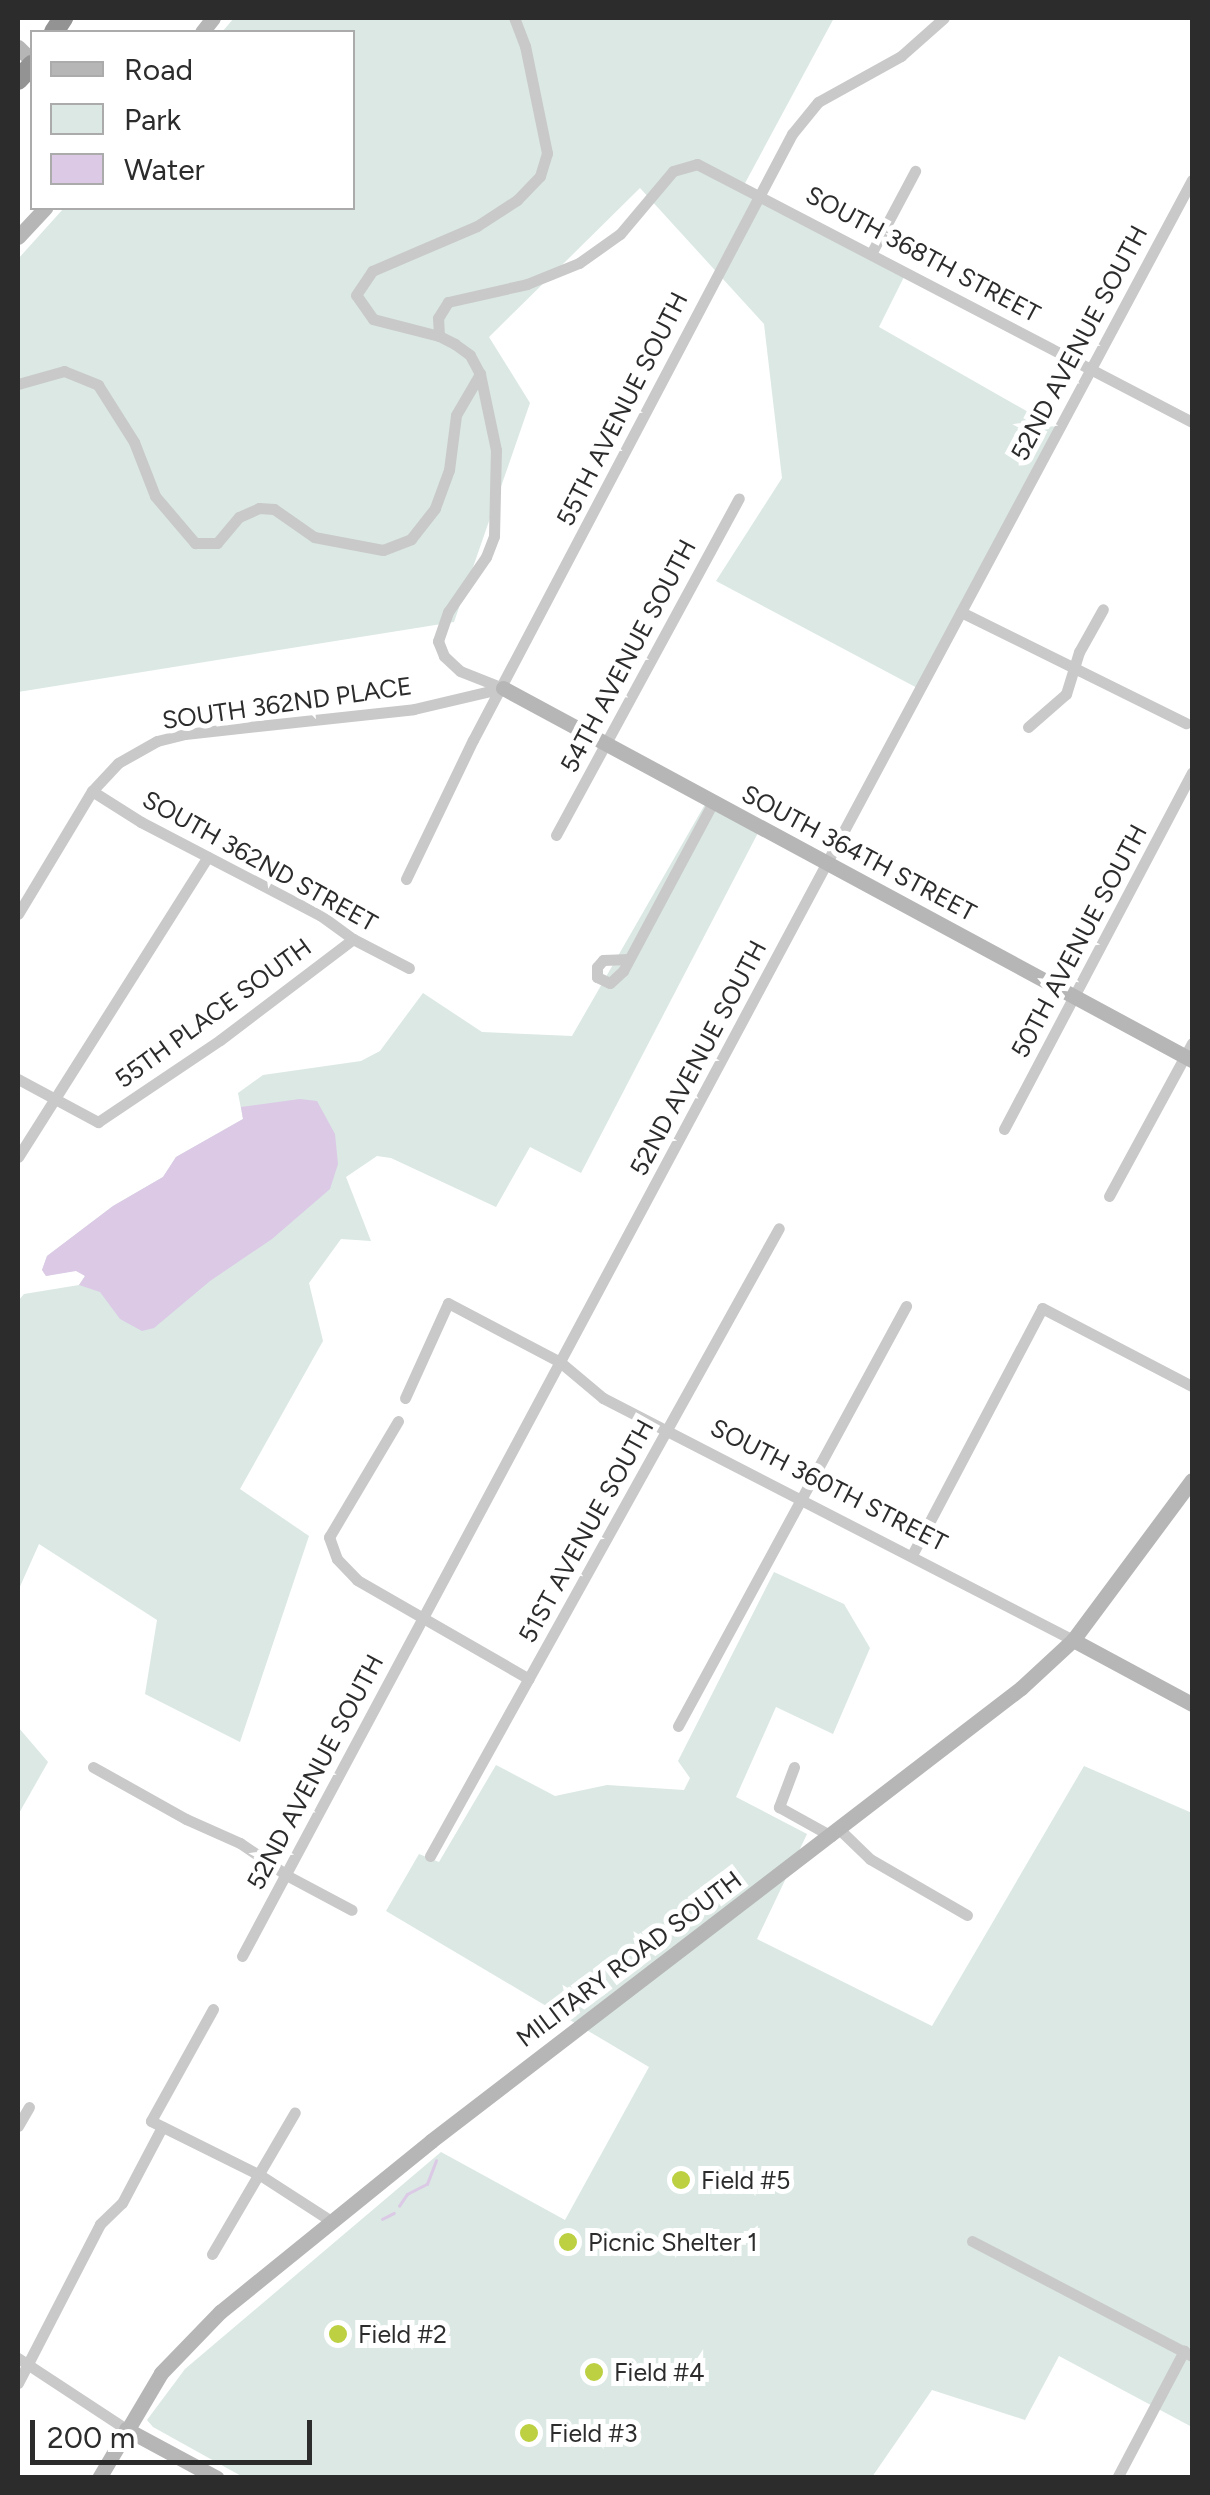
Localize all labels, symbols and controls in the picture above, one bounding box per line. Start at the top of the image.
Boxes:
legend [30,30,355,210]
text: Road [124,51,193,88]
text: Park [124,101,181,138]
text: Water [124,151,205,188]
street label: SOUTH 368TH STREET [801,179,1045,329]
street label: 52ND AVENUE SOUTH [1004,220,1154,466]
street label: 55TH AVENUE SOUTH [550,287,694,531]
street label: 54TH AVENUE SOUTH [554,534,702,778]
street label: SOUTH 362ND PLACE [160,671,414,735]
street label: SOUTH 364TH STREET [737,778,981,928]
street label: SOUTH 362ND STREET [137,784,383,938]
street label: 50TH AVENUE SOUTH [1005,819,1153,1063]
street label: 55TH PLACE SOUTH [109,932,317,1094]
street label: 52ND AVENUE SOUTH [623,935,773,1181]
street label: SOUTH 360TH STREET [706,1412,952,1558]
street label: 51ST AVENUE SOUTH [512,1414,660,1648]
street label: 52ND AVENUE SOUTH [240,1649,390,1895]
street label: MILITARY ROAD SOUTH [511,1865,747,2053]
place label: Field #5 [701,2165,790,2195]
marker: Field #5 [670,2169,692,2191]
place label: Picnic Shelter 1 [588,2227,758,2257]
marker: Picnic Shelter 1 [557,2231,579,2253]
place label: Field #2 [358,2319,447,2349]
marker: Field #2 [327,2323,349,2345]
place label: Field #4 [614,2357,705,2387]
marker: Field #4 [583,2361,605,2383]
scale bar [35,2400,318,2462]
place label: Field #3 [549,2418,638,2448]
text: 200 m [47,2419,135,2456]
marker: Field #3 [518,2422,540,2444]

